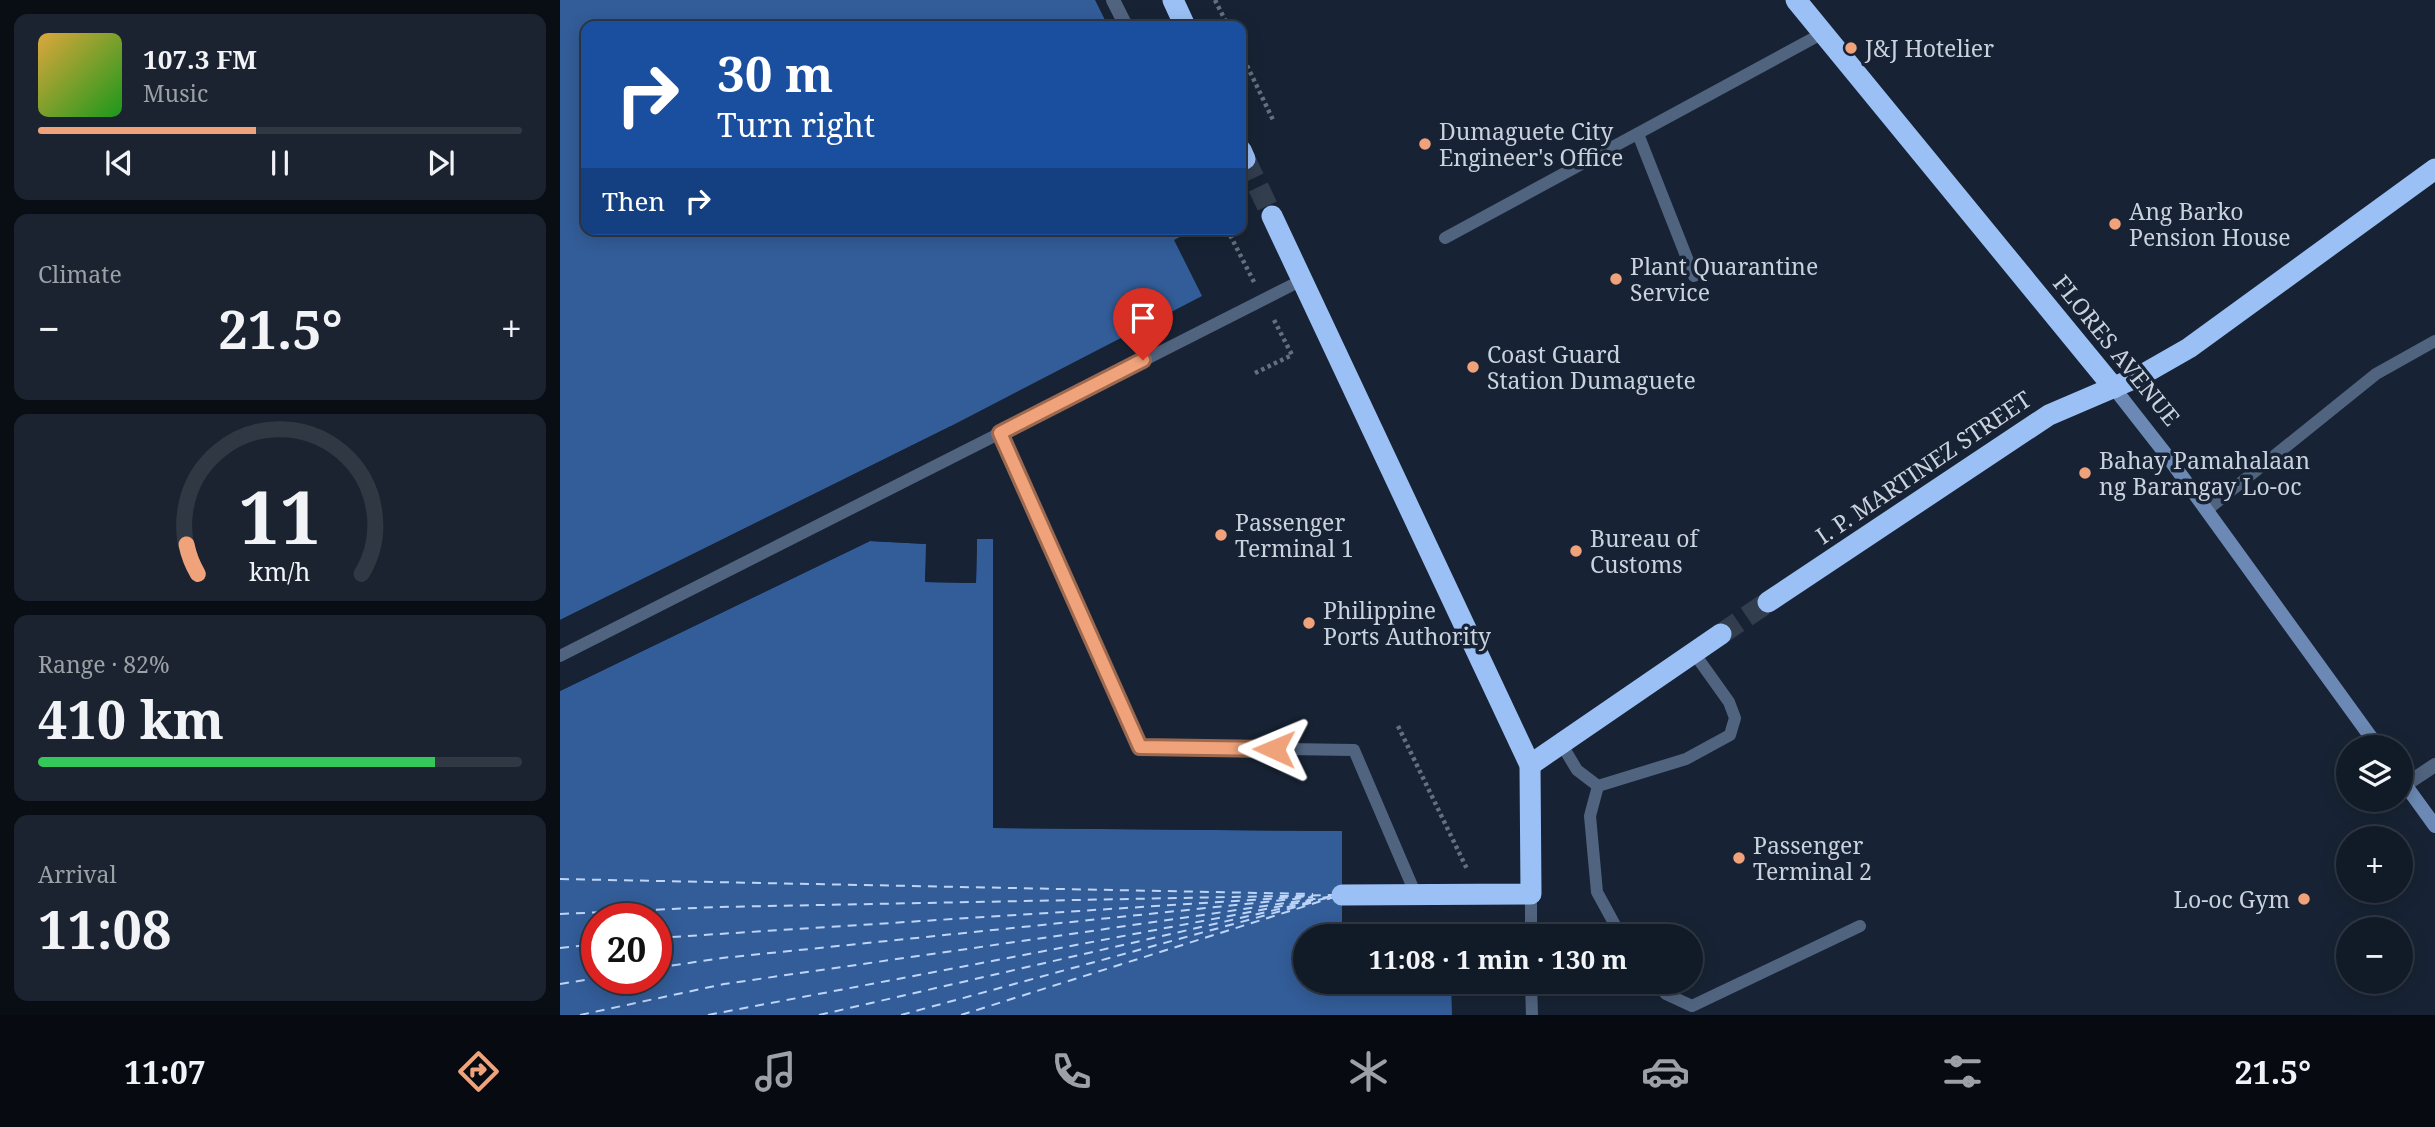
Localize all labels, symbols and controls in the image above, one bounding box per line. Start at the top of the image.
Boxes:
place label: J&J Hotelier [1864,32,1994,64]
text: 30 m [717,40,833,106]
marker: J&J Hotelier [1843,40,1859,56]
text: 107.3 FM [143,41,257,77]
icon: right [602,49,693,140]
text: Music [143,77,208,109]
text: Turn right [717,103,875,146]
place label: Dumaguete City Engineer's Office [1439,115,1623,173]
marker: Dumaguete City Engineer's Office [1417,136,1433,152]
icon: previous [100,144,138,182]
icon: pause [261,144,299,182]
icon: next [422,144,460,182]
icon: right [679,182,717,220]
text: Then [602,183,665,219]
place label: Ang Barko Pension House [2129,195,2291,253]
marker: Ang Barko Pension House [2107,216,2123,232]
place label: Plant Quarantine Service [1630,250,1818,308]
text: Climate [38,258,122,290]
street label: FLORES AVENUE [2046,268,2188,432]
marker: Plant Quarantine Service [1608,271,1624,287]
pin [1113,288,1173,360]
text: 21.5° [218,293,343,364]
icon: arrive [1124,299,1162,337]
text: − [38,302,60,354]
text: + [501,302,522,354]
place label: Coast Guard Station Dumaguete [1487,338,1696,396]
marker: Coast Guard Station Dumaguete [1465,359,1481,375]
street label: I. P. MARTINEZ STREET [1809,383,2037,551]
place label: Bahay Pamahalaan ng Barangay Lo-oc [2099,444,2310,502]
marker: Bahay Pamahalaan ng Barangay Lo-oc [2077,465,2093,481]
text: 11 [239,466,321,565]
place label: Passenger Terminal 1 [1235,506,1354,564]
place label: Bureau of Customs [1590,522,1701,580]
marker: Passenger Terminal 1 [1213,527,1229,543]
marker: Bureau of Customs [1568,543,1584,559]
text: km/h [249,553,311,587]
place label: Philippine Ports Authority [1323,594,1491,652]
marker: Philippine Ports Authority [1301,615,1317,631]
text: Range · 82% [38,648,170,680]
text: 410 km [38,683,224,754]
position arrow [1237,712,1311,786]
map controls [2336,735,2413,994]
button: layers [2336,735,2413,812]
button: + [2336,826,2413,903]
place label: Passenger Terminal 2 [1753,829,1872,887]
marker: Passenger Terminal 2 [1731,850,1747,866]
text: Arrival [38,858,117,890]
place label: Lo-oc Gym [2174,883,2290,915]
marker: Lo-oc Gym [2296,891,2312,907]
text: 11:08 [38,893,171,964]
speed limit sign: 20 [581,903,672,994]
button: − [2336,917,2413,994]
text: 11:08 · 1 min · 130 m [1368,941,1628,977]
icon: directions [454,1047,503,1096]
icon: music [751,1047,800,1096]
icon: phone [1047,1047,1096,1096]
icon: climate [1344,1047,1393,1096]
icon: car [1641,1047,1690,1096]
icon: filters [1938,1047,1987,1096]
text: 11:07 [124,1050,206,1093]
text: 21.5° [2235,1050,2311,1093]

